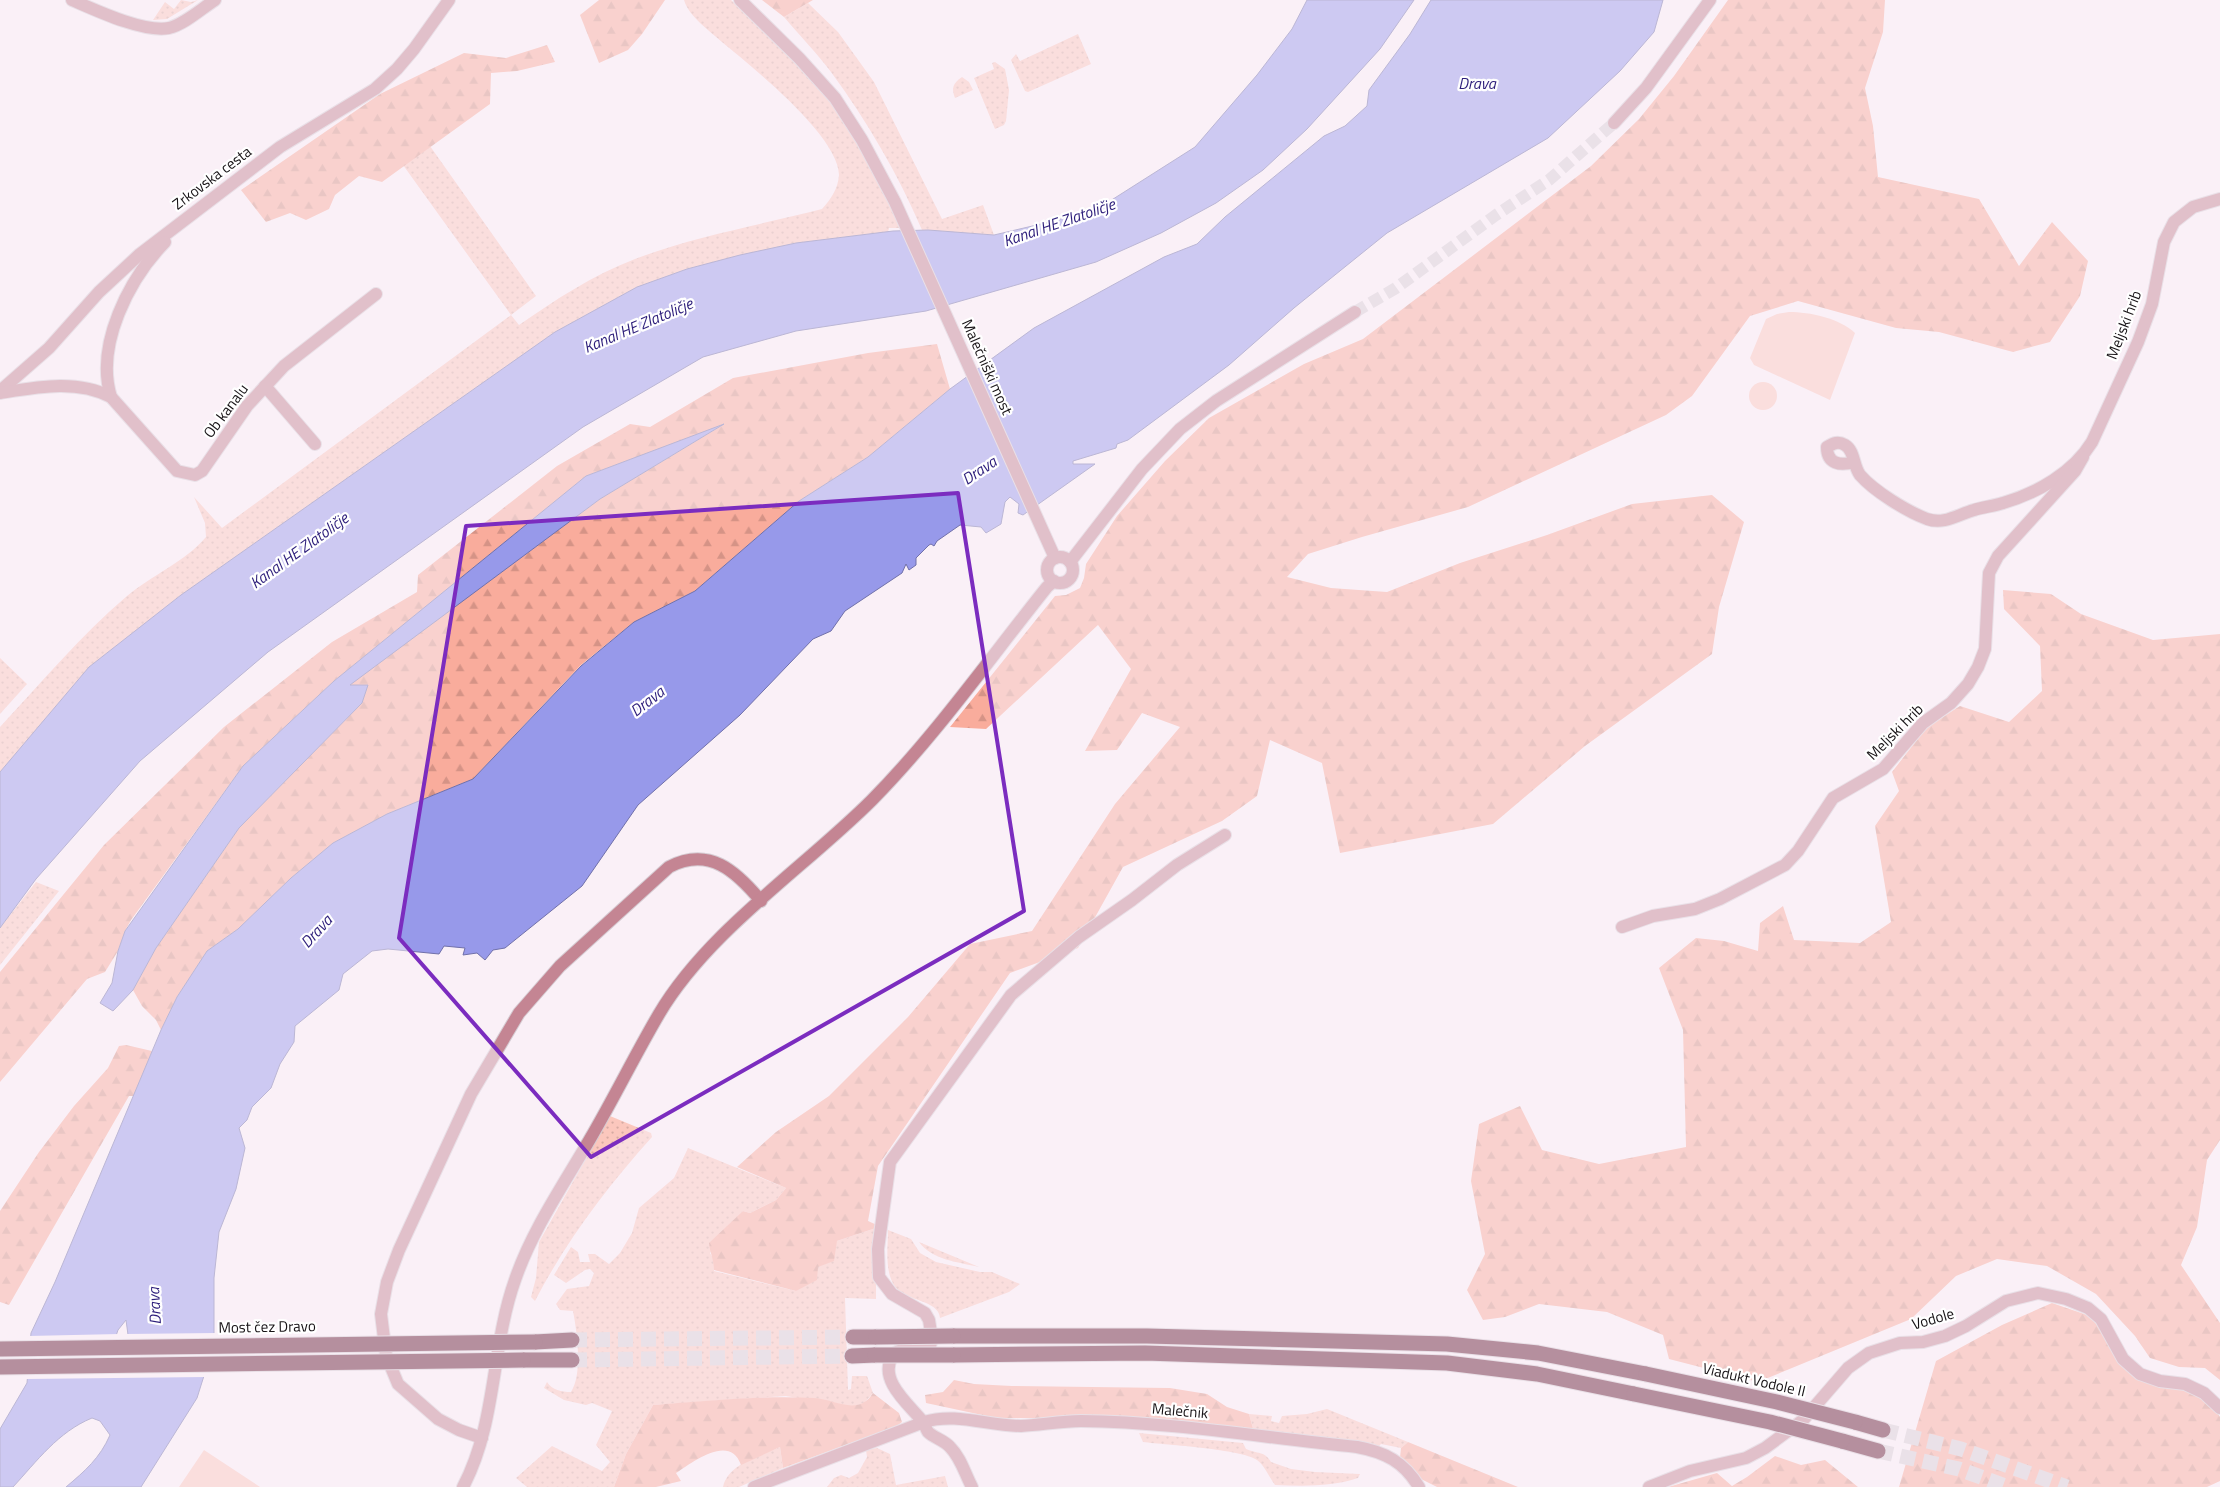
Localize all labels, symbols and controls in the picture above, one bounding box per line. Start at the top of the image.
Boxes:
water label: Drava [1458,71,1497,95]
street label: Zrkovska cesta [167,140,256,215]
water label: Kanal HE Zlatoličje [1000,191,1120,252]
street label: Meljski hrib [2100,287,2147,363]
water label: Kanal HE Zlatoličje [580,291,698,359]
street label: Malečniški most [956,315,1019,419]
street label: Ob kanalu [198,379,254,443]
water label: Drava [957,449,1002,490]
water label: Kanal HE Zlatoličje [245,505,355,594]
water label: Drava [625,679,670,722]
street label: Meljski hrib [1861,698,1928,765]
water label: Drava [294,908,338,953]
water label: Drava [141,1286,167,1325]
street label: Vodole [1909,1302,1957,1336]
street label: Most čez Dravo [218,1314,316,1339]
street label: Viadukt Vodole II [1700,1357,1808,1403]
street label: Malečnik [1151,1397,1209,1424]

